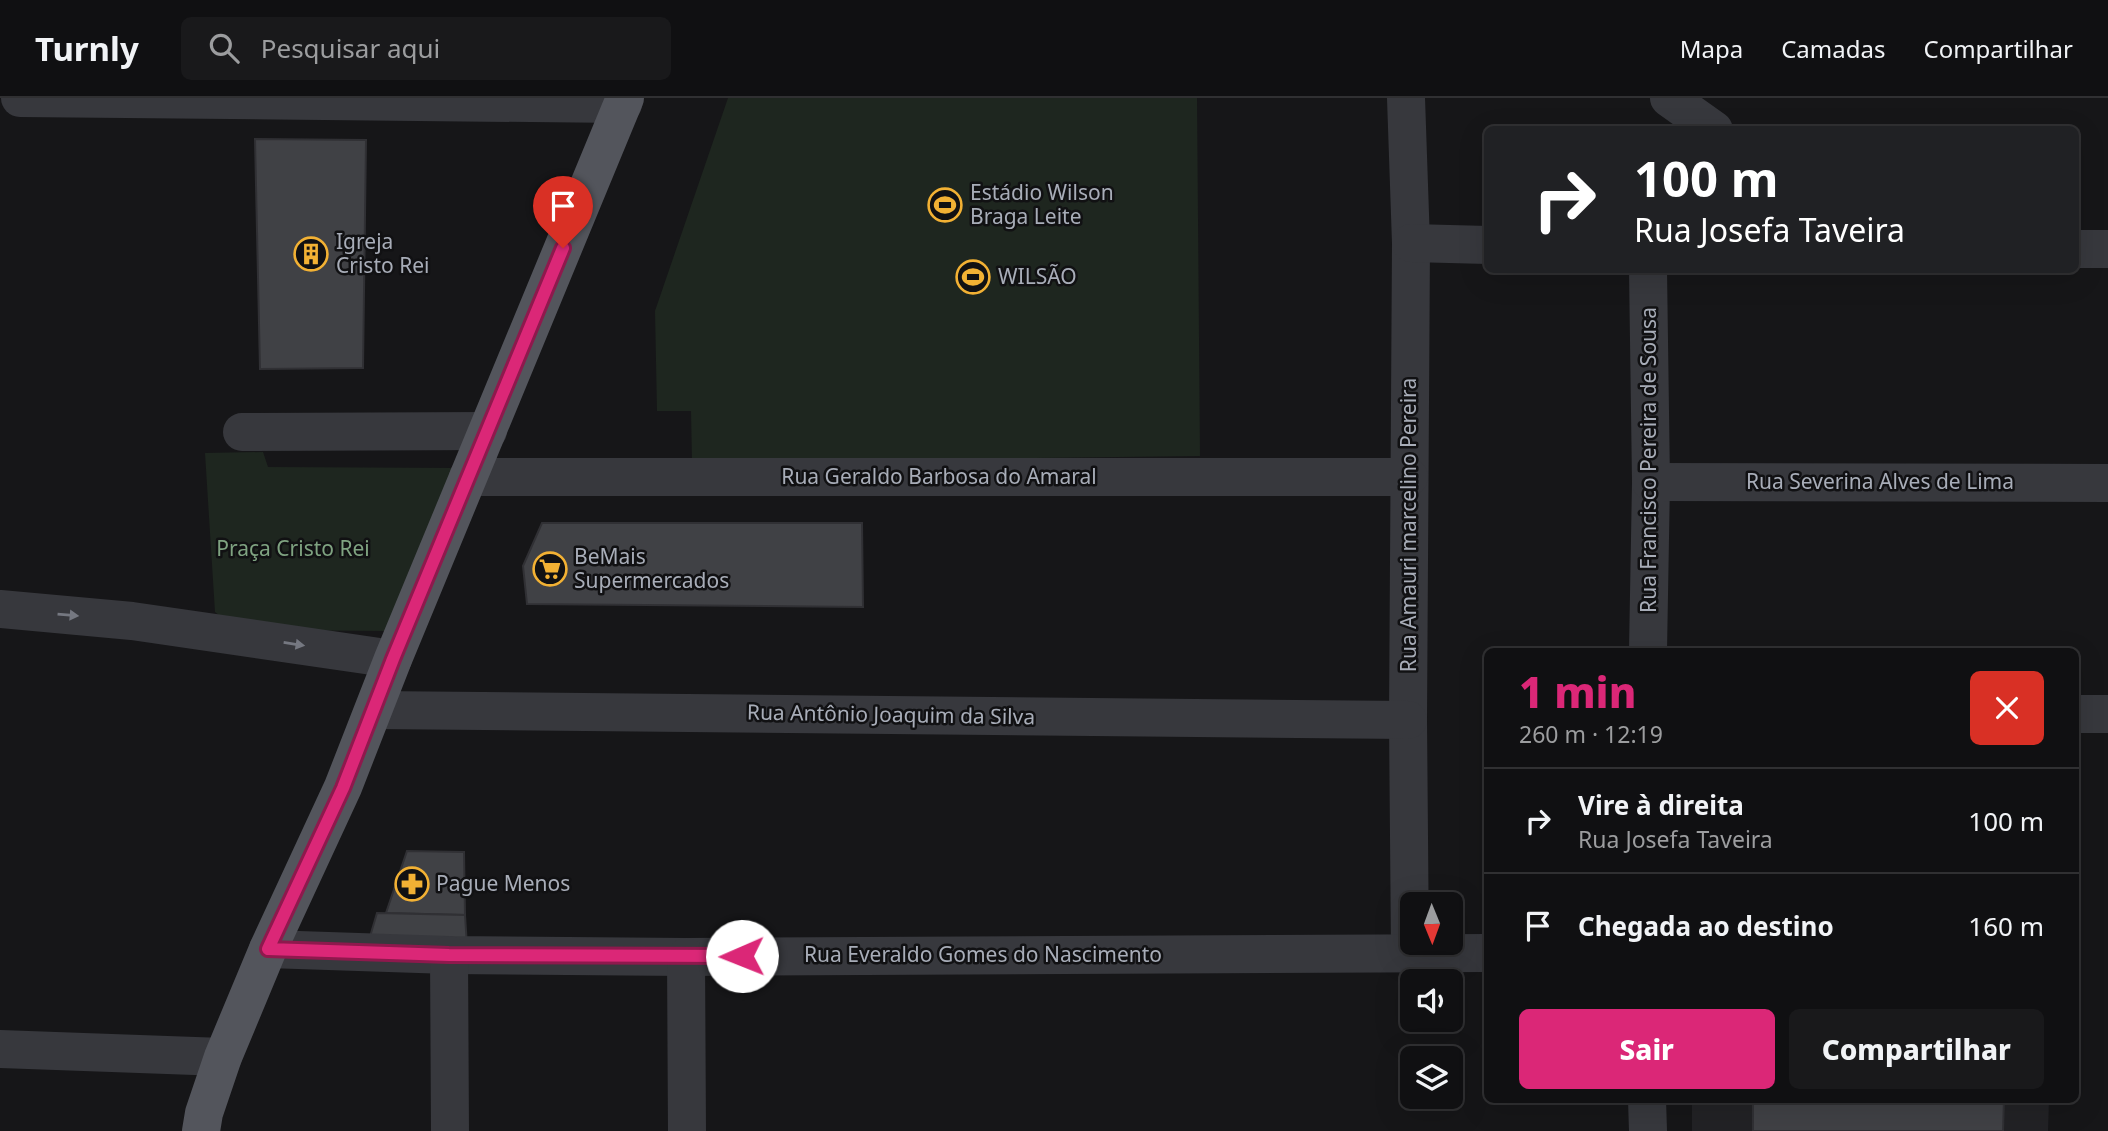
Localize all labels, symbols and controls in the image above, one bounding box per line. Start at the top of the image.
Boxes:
search box [181,17,671,80]
text: Turnly [35,26,139,71]
icon: search [205,29,243,67]
text: Pesquisar aqui [261,30,440,66]
text: Mapa [1680,32,1743,65]
text: Camadas [1781,32,1885,65]
text: Compartilhar [1923,32,2073,65]
text: 100 m [1634,145,1779,211]
icon: right [1519,154,1610,245]
pin [533,176,593,248]
place label: Estádio Wilson Braga Leite [970,178,1114,230]
sports icon: Estádio Wilson Braga Leite [926,186,964,224]
icon: arrive [544,187,582,225]
text: Rua Josefa Taveira [1634,208,1905,251]
place label: Igreja Cristo Rei [336,227,430,279]
building icon: Igreja Cristo Rei [292,235,330,273]
sports icon: WILSÃO [954,258,992,296]
place label: WILSÃO [998,262,1077,290]
street label: Rua Francisco Pereira de Sousa [1634,307,1662,613]
street label: Rua Amauri marcelino Pereira [1394,378,1422,672]
street label: Rua Geraldo Barbosa do Amaral [781,462,1097,490]
street label: Rua Severina Alves de Lima [1746,467,2014,495]
park label: Praça Cristo Rei [216,534,370,562]
place label: BeMais Supermercados [574,542,729,594]
supermarket icon: BeMais Supermercados [531,550,569,588]
one-way arrow [57,610,79,621]
one-way arrow [283,638,305,649]
text: 1 min [1519,663,1636,720]
button: close [1970,671,2044,745]
street label: Rua Antônio Joaquim da Silva [747,697,1035,731]
text: 260 m · 12:19 [1519,718,1663,750]
text: Vire à direita [1578,787,1744,823]
icon: right [1519,802,1557,840]
text: 100 m [1968,803,2044,839]
text: Rua Josefa Taveira [1578,823,1773,855]
pharmacy icon: Pague Menos [393,865,431,903]
place label: Pague Menos [436,869,570,897]
north arrow [1400,892,1463,956]
map controls [1400,892,1463,1109]
icon: arrive [1519,907,1557,945]
text: Chegada ao destino [1578,908,1834,944]
text: 160 m [1968,908,2044,944]
position arrow [705,919,779,993]
street label: Rua Everaldo Gomes do Nascimento [804,940,1162,968]
button: sound [1400,969,1463,1032]
button: Sair [1519,1009,1775,1089]
button: Compartilhar [1789,1009,2044,1089]
button: layers [1400,1046,1463,1109]

